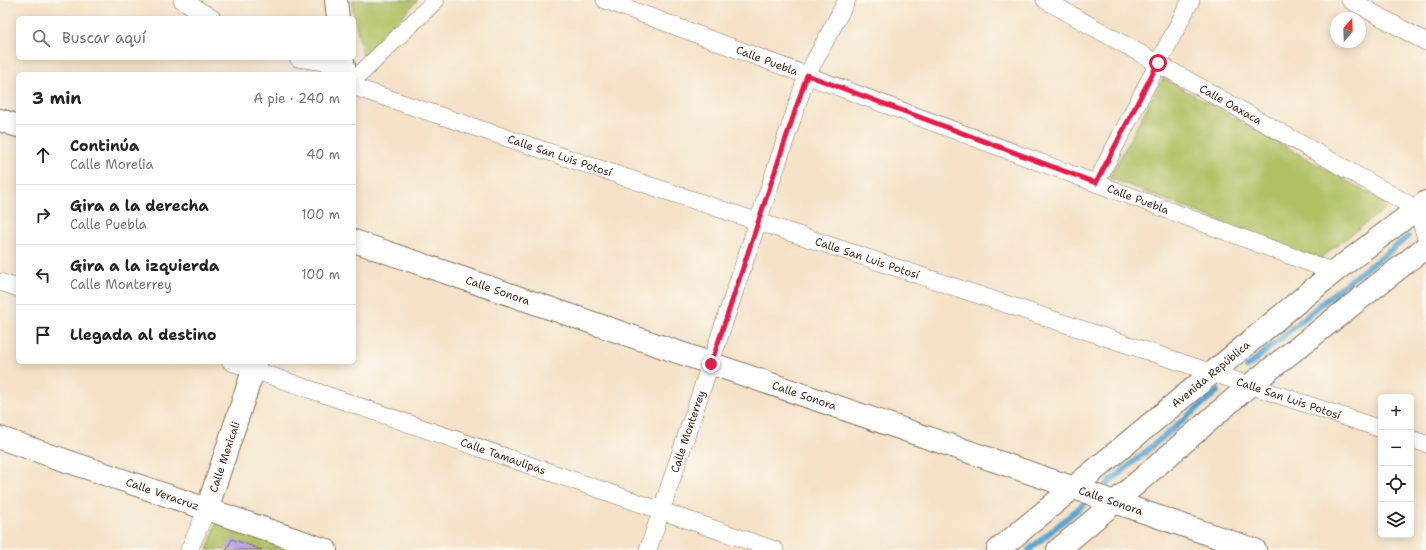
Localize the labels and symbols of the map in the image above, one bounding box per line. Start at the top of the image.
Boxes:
north arrow [1330,12,1366,48]
street label: Calle Puebla [734,42,800,79]
route start [1149,54,1167,72]
street label: Calle Oaxaca [1197,81,1265,128]
street label: Calle San Luis Potosí [506,131,614,180]
street label: Calle Puebla [1105,180,1171,217]
street label: Calle San Luis Potosí [813,234,921,282]
street label: Calle Sonora [464,272,532,308]
street label: Avenida República [1168,337,1253,411]
route end [702,355,720,373]
street label: Calle San Luis Potosí [1234,374,1343,423]
street label: Calle Sonora [770,377,839,413]
street label: Calle Monterrey [667,388,708,475]
street label: Calle Mexicali [206,419,243,494]
street label: Calle Tamaulipas [458,434,548,478]
street label: Calle Veracruz [124,474,201,513]
street label: Calle Sonora [1077,483,1145,519]

